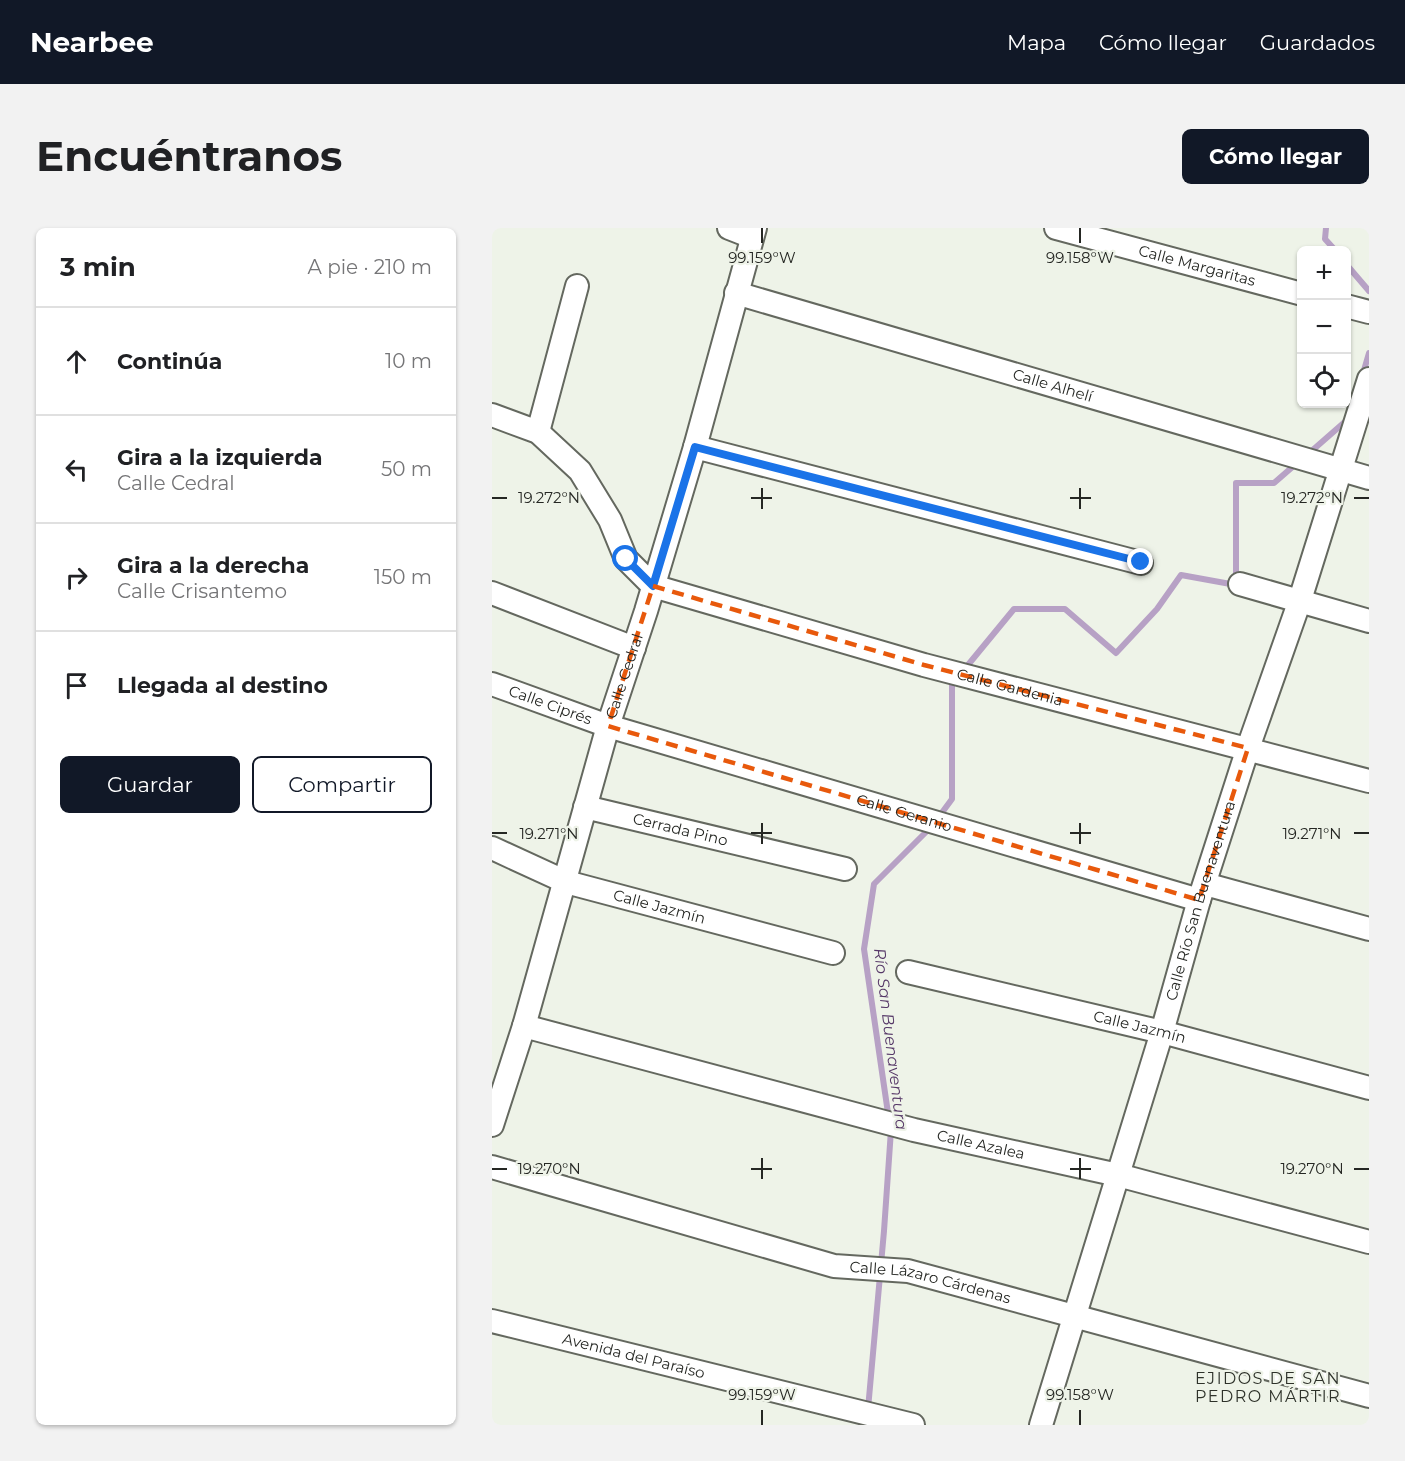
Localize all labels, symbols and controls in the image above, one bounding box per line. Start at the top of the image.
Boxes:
text: Nearbee [30,25,154,59]
text: Mapa [1007,30,1066,55]
text: Cómo llegar [1099,30,1227,55]
text: Guardados [1260,30,1375,55]
button: Cómo llegar [1182,129,1369,184]
text: Encuéntranos [36,130,342,182]
street label: Calle Margaritas [1137,241,1258,290]
map controls [1297,246,1351,408]
button: + [1297,246,1351,300]
text: 99.159°W [728,248,796,267]
text: 99.158°W [1046,248,1114,267]
text: 3 min [60,251,136,283]
text: A pie · 210 m [308,255,432,279]
button: − [1297,300,1351,354]
icon: ahead [60,345,93,378]
text: Continúa [117,348,222,375]
text: 10 m [385,349,432,373]
button: locate [1297,354,1351,408]
street label: Calle Alhelí [1011,364,1096,406]
text: Gira a la izquierda [117,444,323,471]
icon: left [60,453,93,486]
text: 50 m [381,457,432,481]
text: Calle Cedral [117,471,235,495]
text: 19.272°N [518,488,580,507]
text: 19.272°N [1281,488,1343,507]
route start [612,545,638,571]
route end [1127,548,1153,574]
text: Gira a la derecha [117,552,309,579]
icon: right [60,561,93,594]
text: 150 m [374,565,432,589]
text: Calle Crisantemo [117,579,287,603]
street label: Calle Cedral [601,631,647,721]
street label: Calle Gardenia [955,664,1065,710]
icon: arrive [60,669,93,702]
text: Llegada al destino [117,672,328,699]
street label: Calle Ciprés [506,681,595,728]
button: Guardar [60,756,240,813]
button: Compartir [252,756,432,813]
street label: Calle Geranio [854,790,954,836]
street label: Calle Río San Buenaventura [1161,798,1239,1003]
street label: Cerrada Pino [631,809,730,850]
text: 19.271°N [519,824,579,843]
text: 19.271°N [1282,824,1342,843]
street label: Calle Jazmín [611,885,708,928]
water label: Río San Buenaventura [870,947,911,1131]
street label: Calle Jazmín [1092,1006,1188,1047]
street label: Calle Azalea [935,1125,1027,1163]
text: 19.270°N [517,1159,581,1178]
text: 19.270°N [1280,1159,1344,1178]
street label: Calle Lázaro Cárdenas [849,1257,1013,1307]
street label: Avenida del Paraíso [561,1329,707,1382]
district label: EJIDOS DE SAN PEDRO MÁRTIR [1195,1369,1341,1406]
text: 99.159°W [728,1385,796,1404]
text: 99.158°W [1046,1385,1114,1404]

